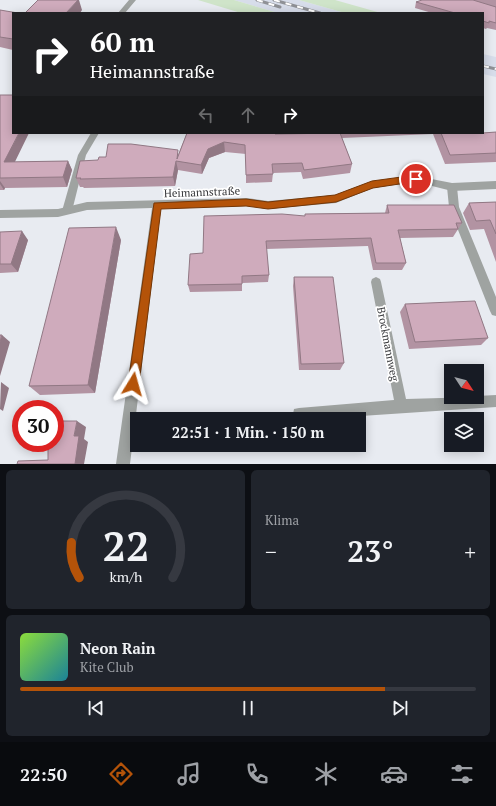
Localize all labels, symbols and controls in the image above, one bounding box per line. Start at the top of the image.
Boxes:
text: 60 m [90,23,155,60]
icon: right [24,28,76,80]
text: Heimannstraße [90,59,215,83]
icon: left [195,104,217,126]
icon: ahead [237,104,259,126]
icon: right [279,104,301,126]
pin [399,162,433,196]
icon: arrive [405,168,427,190]
street label: Heimannstraße [164,184,241,200]
street label: Brockmannweg [374,306,402,382]
position arrow [112,363,154,405]
north arrow [444,364,484,404]
map controls [444,364,484,452]
speed limit sign: 30 [12,400,64,452]
button: layers [444,412,484,452]
text: 22:51 · 1 Min. · 150 m [172,422,324,442]
text: Klima [265,511,299,529]
text: 22 [102,517,149,572]
text: 23° [347,531,394,571]
text: − [265,537,277,566]
text: + [464,537,476,566]
text: km/h [109,566,143,585]
text: Neon Rain [80,638,156,658]
text: Kite Club [80,658,134,676]
icon: previous [85,697,107,719]
icon: pause [237,697,259,719]
icon: next [389,697,411,719]
icon: directions [107,760,135,788]
icon: music [175,760,203,788]
icon: phone [243,760,271,788]
icon: climate [312,760,340,788]
icon: car [380,760,408,788]
icon: filters [448,760,476,788]
text: 22:50 [20,762,67,786]

